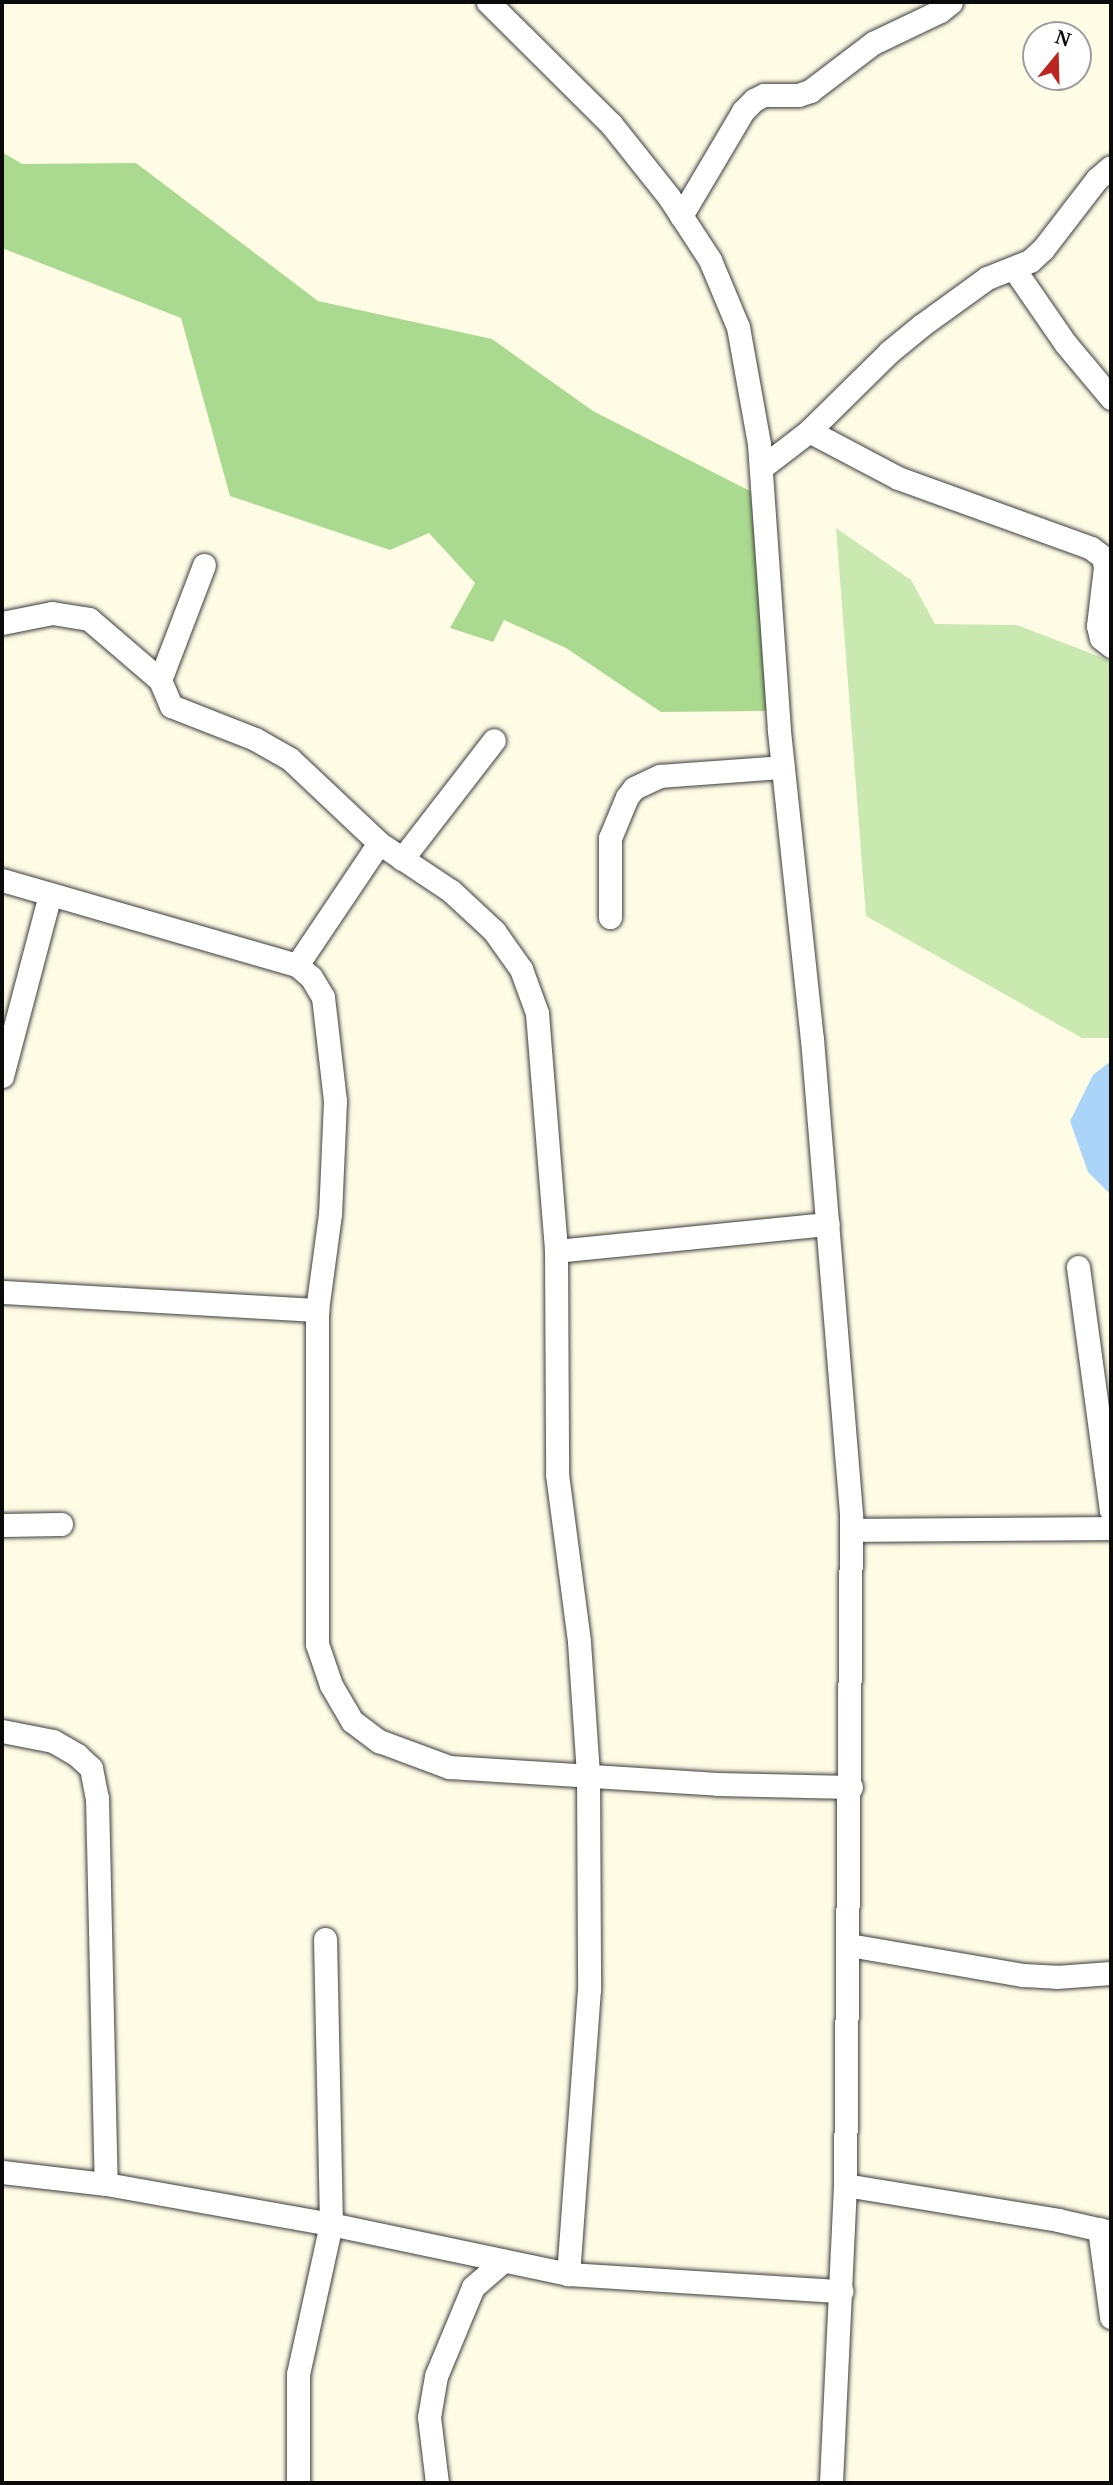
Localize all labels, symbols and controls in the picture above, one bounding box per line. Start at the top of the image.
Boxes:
north arrow [1022,21,1092,91]
text: N [1052,23,1074,53]

